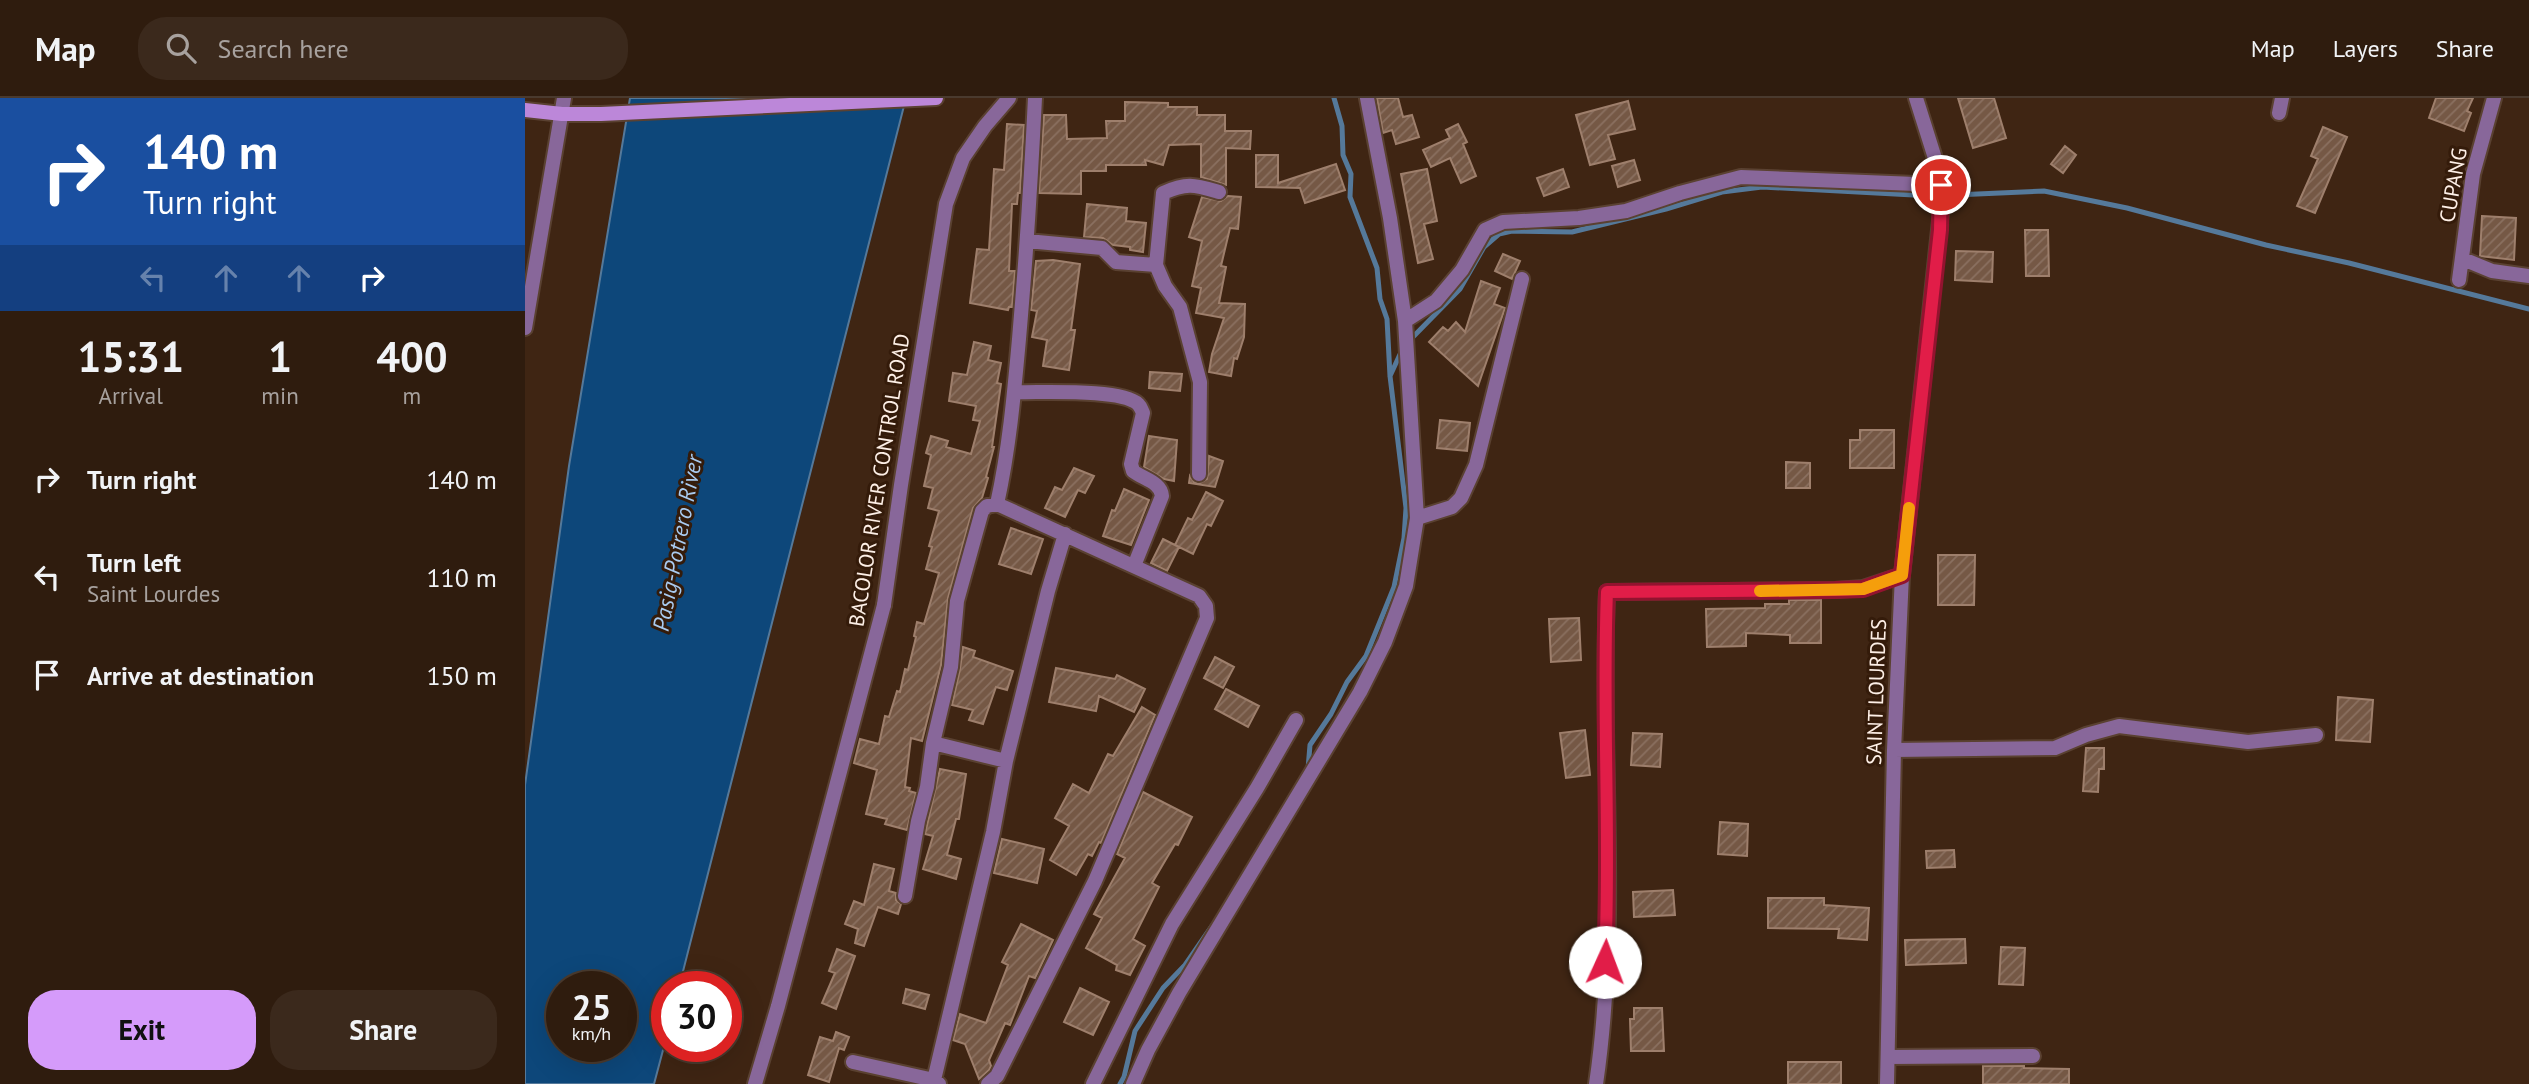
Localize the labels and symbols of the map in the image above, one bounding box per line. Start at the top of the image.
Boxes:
street label: CUPANG [2433,146,2473,224]
pin [1911,155,1971,215]
street label: BACOLOR RIVER CONTROL ROAD [842,332,916,628]
water label: Pasig-Potrero River [646,451,709,634]
street label: SAINT LOURDES [1860,618,1892,766]
position arrow [1568,925,1642,999]
speed limit sign: 30 [651,971,742,1062]

